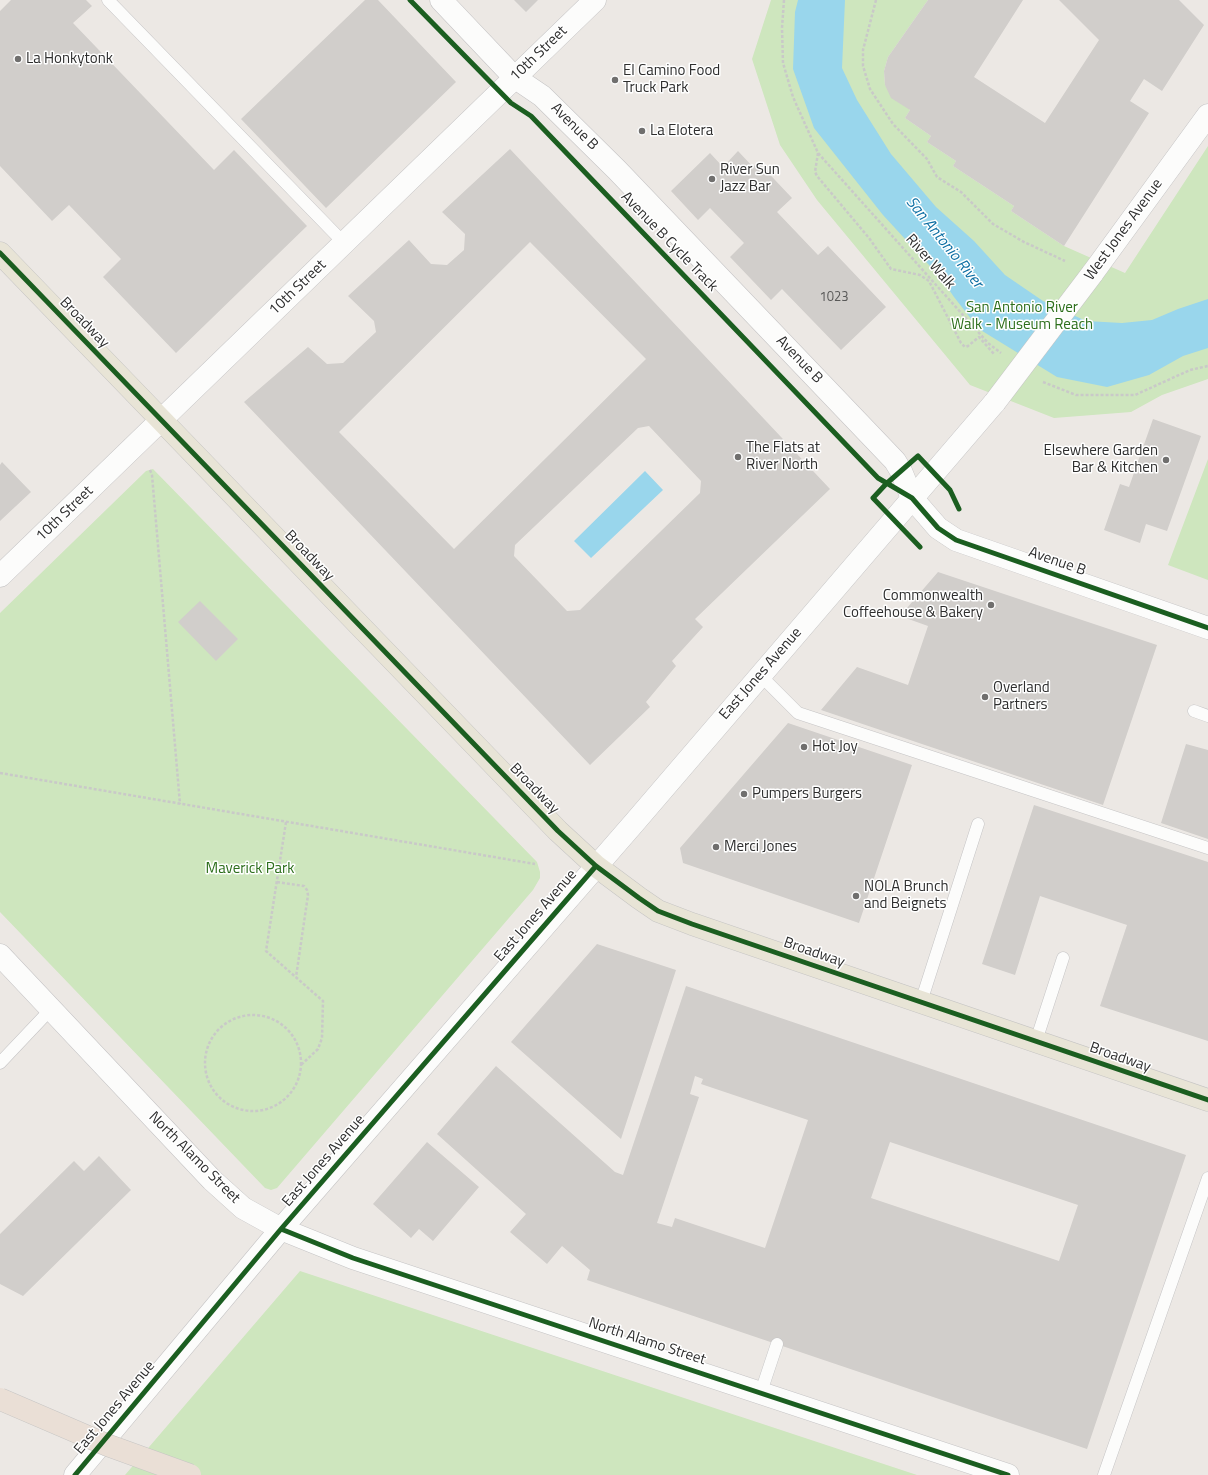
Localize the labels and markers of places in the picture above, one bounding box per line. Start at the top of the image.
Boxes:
place label: La Honkytonk [26,50,113,68]
marker: La Honkytonk [13,54,23,64]
place label: El Camino Food Truck Park [623,62,720,97]
marker: El Camino Food Truck Park [610,75,620,85]
place label: La Elotera [650,122,713,140]
marker: La Elotera [637,126,647,136]
place label: River Sun Jazz Bar [720,161,780,196]
marker: River Sun Jazz Bar [707,174,717,184]
place label: The Flats at River North [746,439,820,474]
place label: Elsewhere Garden Bar & Kitchen [1043,442,1158,477]
marker: The Flats at River North [733,452,743,462]
marker: Elsewhere Garden Bar & Kitchen [1161,455,1171,465]
place label: Commonwealth Coffeehouse & Bakery [843,587,983,622]
marker: Commonwealth Coffeehouse & Bakery [986,600,996,610]
place label: Overland Partners [993,679,1050,714]
marker: Overland Partners [980,692,990,702]
place label: Hot Joy [812,738,858,756]
marker: Hot Joy [799,742,809,752]
place label: Pumpers Burgers [752,785,862,803]
marker: Pumpers Burgers [739,789,749,799]
place label: Merci Jones [724,838,797,856]
marker: Merci Jones [711,842,721,852]
place label: NOLA Brunch and Beignets [864,878,949,913]
marker: NOLA Brunch and Beignets [851,891,861,901]

